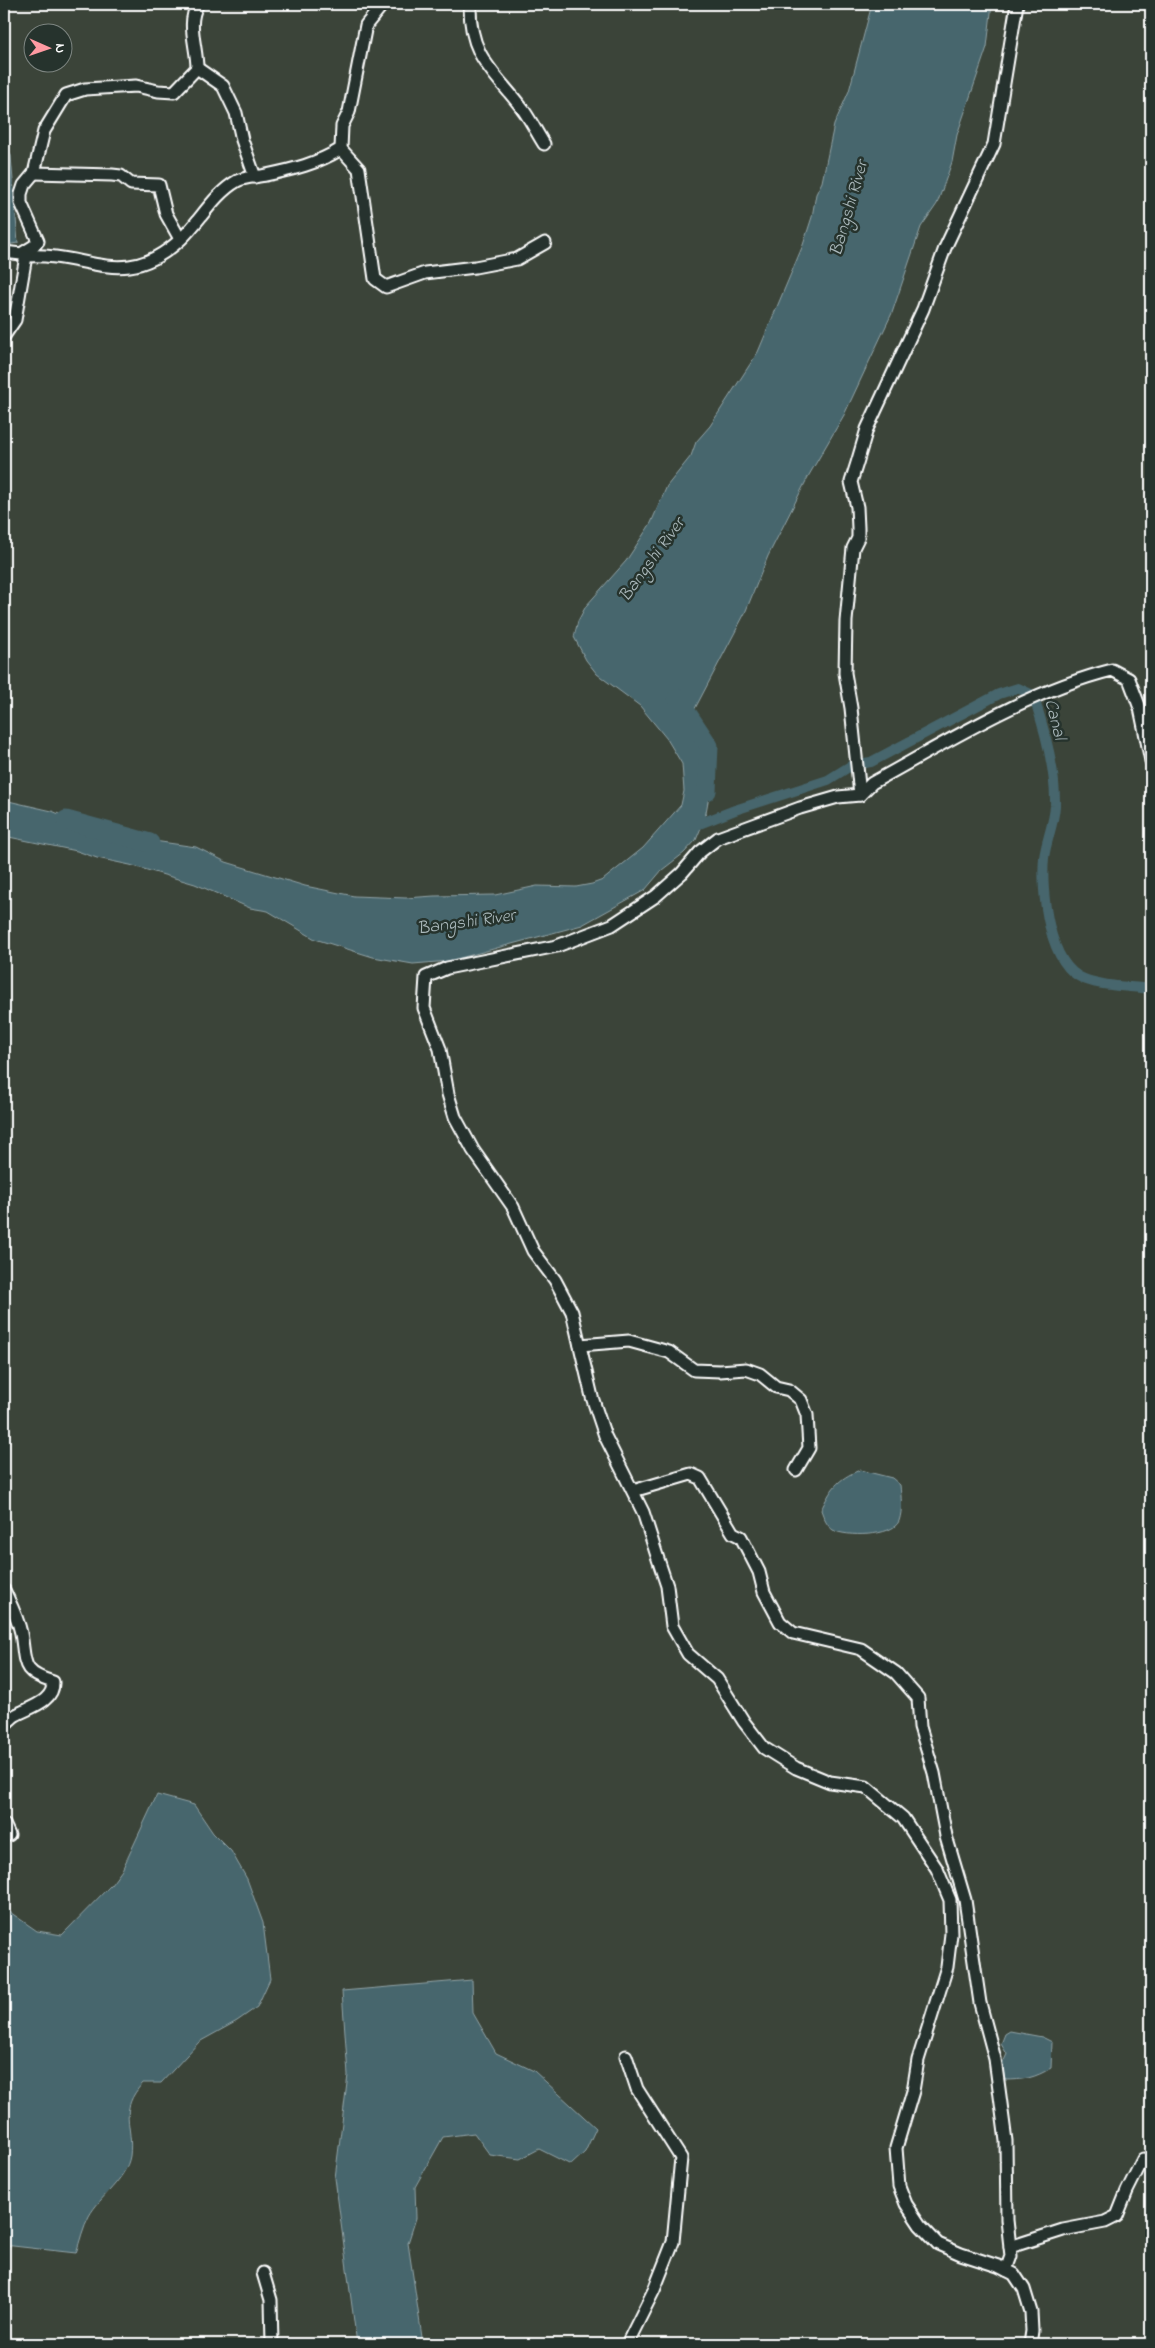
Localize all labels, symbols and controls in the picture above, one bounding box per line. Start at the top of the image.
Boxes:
north arrow [22,22,72,72]
text: N [49,43,70,53]
water label: Bangshi River [824,155,877,260]
water label: Bangshi River [613,511,694,608]
water label: Canal [1036,696,1072,745]
water label: Bangshi River [416,903,519,943]

